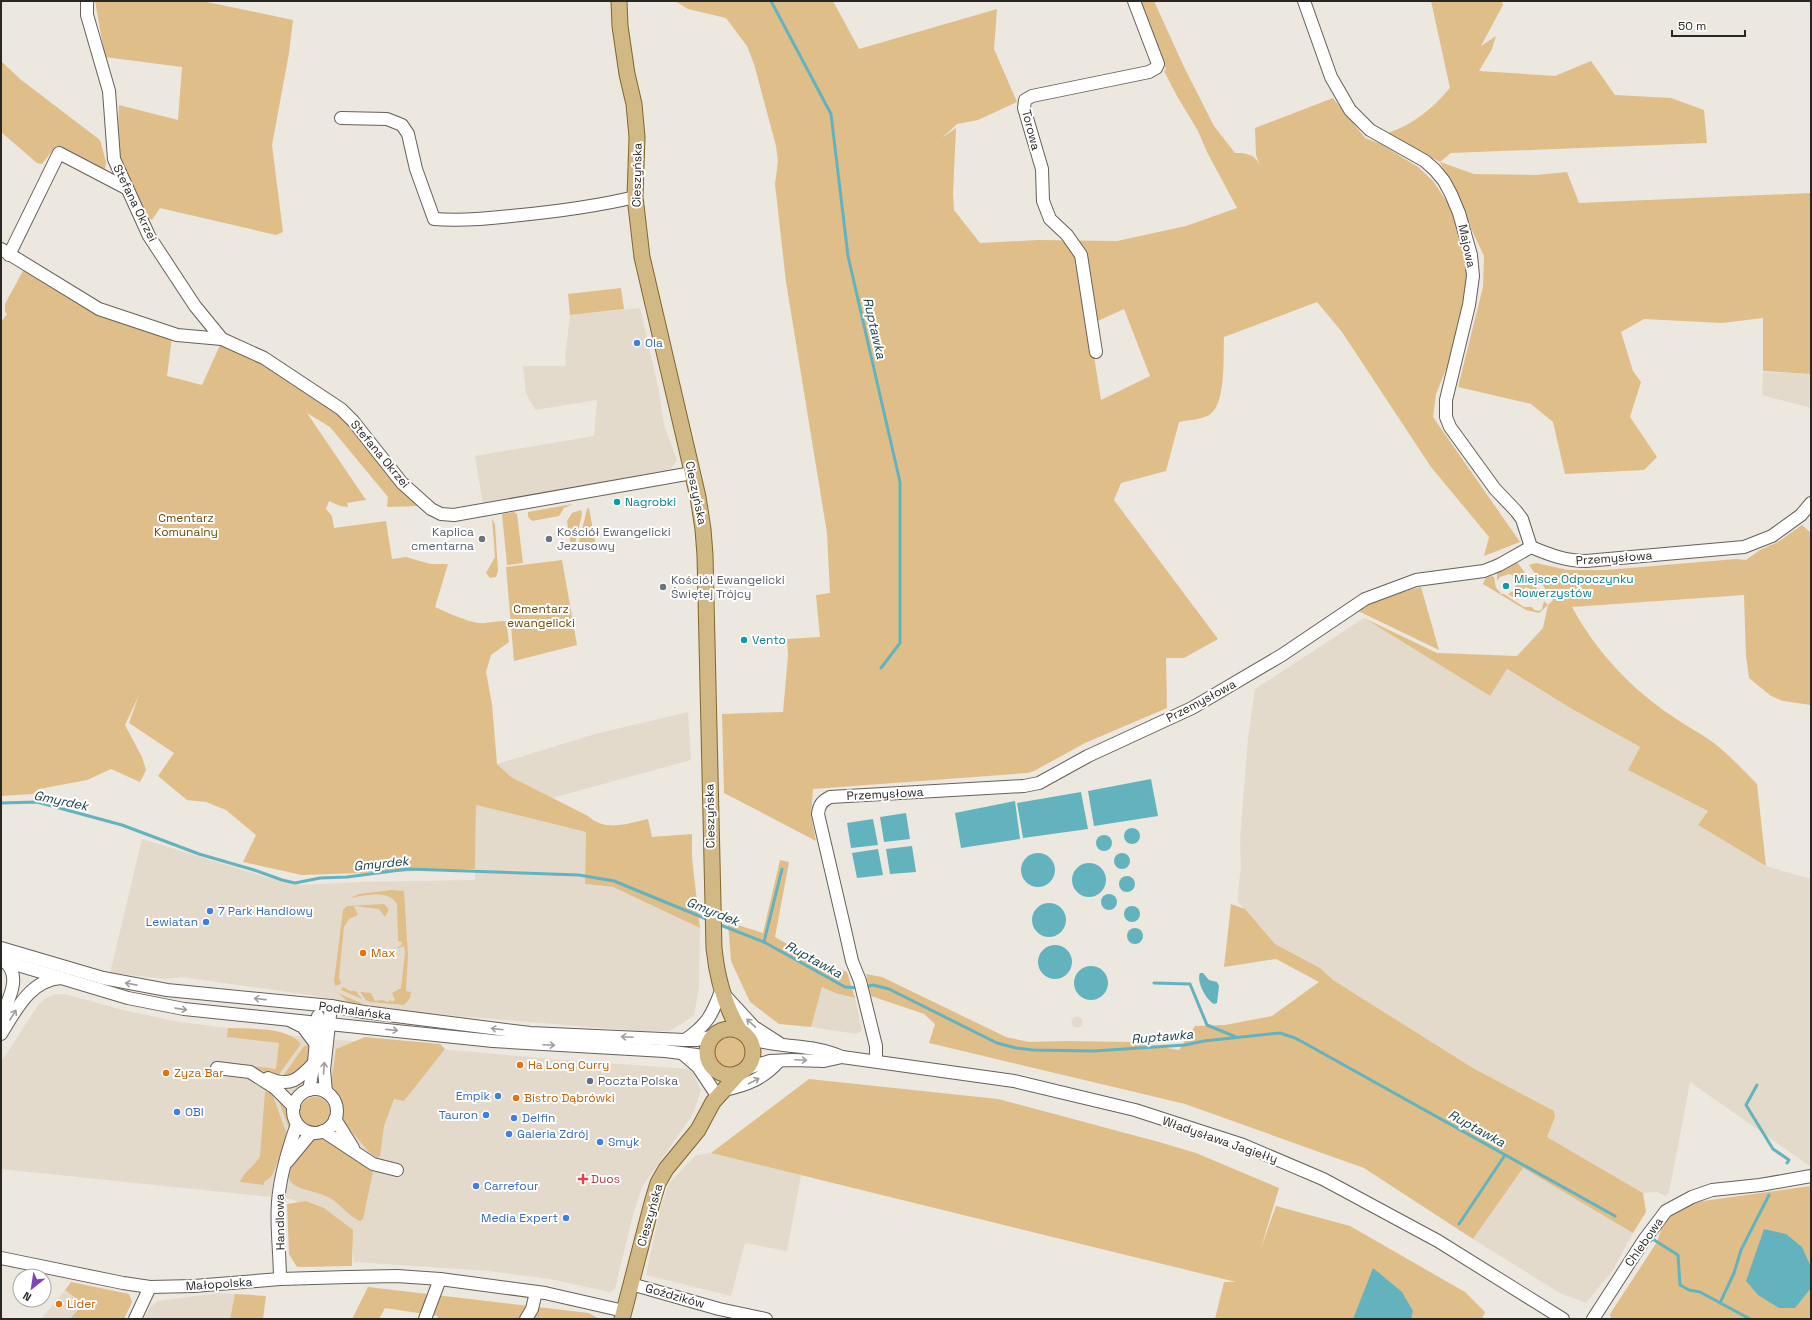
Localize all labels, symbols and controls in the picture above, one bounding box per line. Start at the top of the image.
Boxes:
scale bar [1672,12,1745,38]
text: 50 m [1678,18,1706,34]
street label: Torowa [1018,108,1044,152]
street label: Cieszyńska [628,142,646,207]
street label: Stefana Okrzei [109,162,161,244]
street label: Majowa [1455,223,1479,269]
water label: Ruptawka [859,296,890,361]
place label: Ola [645,335,663,351]
marker: Ola [632,338,642,348]
street label: Stefana Okrzei [347,417,413,491]
street label: Cieszyńska [681,460,711,526]
place label: Nagrobki [625,494,676,510]
marker: Nagrobki [612,497,622,507]
park label: Cmentarz Komunalny [154,510,218,540]
place label: Kaplica cmentarna [411,524,474,554]
place label: Kościół Ewangelicki Jezusowy [557,524,671,554]
marker: Kaplica cmentarna [477,534,487,544]
marker: Kościół Ewangelicki Jezusowy [544,534,554,544]
street label: Przemysłowa [1575,547,1653,569]
place label: Miejsce Odpoczynku Rowerzystów [1514,571,1634,601]
place label: Kościół Ewangelicki Świętej Trójcy [671,572,785,602]
marker: Miejsce Odpoczynku Rowerzystów [1501,581,1511,591]
marker: Kościół Ewangelicki Świętej Trójcy [658,582,668,592]
park label: Cmentarz ewangelicki [507,601,575,631]
place label: Vento [752,632,786,648]
marker: Vento [739,635,749,645]
street label: Przemysłowa [1163,676,1239,726]
street label: Cieszyńska [701,783,719,848]
street label: Przemysłowa [846,784,924,804]
water label: Gmyrdek [32,786,92,815]
water label: Gmyrdek [353,852,411,875]
water label: Gmyrdek [684,893,744,930]
place label: 7 Park Handlowy [218,903,313,919]
marker: 7 Park Handlowy [205,906,215,916]
place label: Lewiatan [146,914,198,930]
marker: Lewiatan [201,917,211,927]
water label: Ruptawka [782,937,846,982]
place label: Max [371,945,395,961]
marker: Max [358,948,368,958]
one-way arrow [125,980,138,988]
one-way arrow [254,996,267,1003]
street label: Podhalańska [318,998,392,1024]
one-way arrow [175,1005,188,1013]
one-way arrow [9,1009,18,1020]
one-way arrow [746,1018,756,1028]
one-way arrow [491,1025,504,1033]
water label: Ruptawka [1130,1025,1194,1048]
one-way arrow [385,1026,398,1034]
one-way arrow [621,1033,634,1041]
one-way arrow [542,1041,555,1048]
one-way arrow [794,1056,807,1064]
place label: Ha Long Curry [528,1057,609,1073]
marker: Ha Long Curry [515,1060,525,1070]
one-way arrow [321,1062,328,1075]
place label: Zyza Bar [174,1065,224,1081]
marker: Zyza Bar [161,1068,171,1078]
place label: Poczta Polska [598,1073,678,1089]
marker: Poczta Polska [585,1076,595,1086]
one-way arrow [748,1077,760,1084]
place label: Empik [456,1088,491,1104]
place label: Bistro Dąbrówki [524,1090,615,1106]
marker: Empik [493,1091,503,1101]
marker: Bistro Dąbrówki [511,1093,521,1103]
place label: OBI [185,1104,204,1120]
water label: Ruptawka [1445,1106,1509,1151]
marker: OBI [172,1107,182,1117]
place label: Tauron [439,1107,478,1123]
marker: Tauron [481,1110,491,1120]
place label: Delfin [522,1110,555,1126]
marker: Delfin [509,1113,519,1123]
street label: Władysława Jagiełły [1160,1113,1280,1167]
place label: Galeria Zdrój [517,1126,589,1142]
marker: Galeria Zdrój [504,1129,514,1139]
place label: Smyk [608,1134,640,1150]
marker: Smyk [595,1137,605,1147]
place label: Duos [591,1171,620,1187]
marker: Duos [578,1174,588,1184]
place label: Carrefour [484,1178,539,1194]
marker: Carrefour [471,1181,481,1191]
street label: Cieszyńska [633,1182,667,1248]
street label: Handlowa [272,1194,288,1250]
place label: Media Expert [481,1210,558,1226]
marker: Media Expert [561,1213,571,1223]
street label: Chlebowa [1621,1214,1667,1270]
north arrow [12,1268,52,1308]
street label: Małopolska [185,1274,253,1294]
street label: Goździków [643,1280,707,1312]
text: N [20,1289,34,1305]
place label: Lider [67,1296,96,1312]
marker: Lider [54,1299,64,1309]

